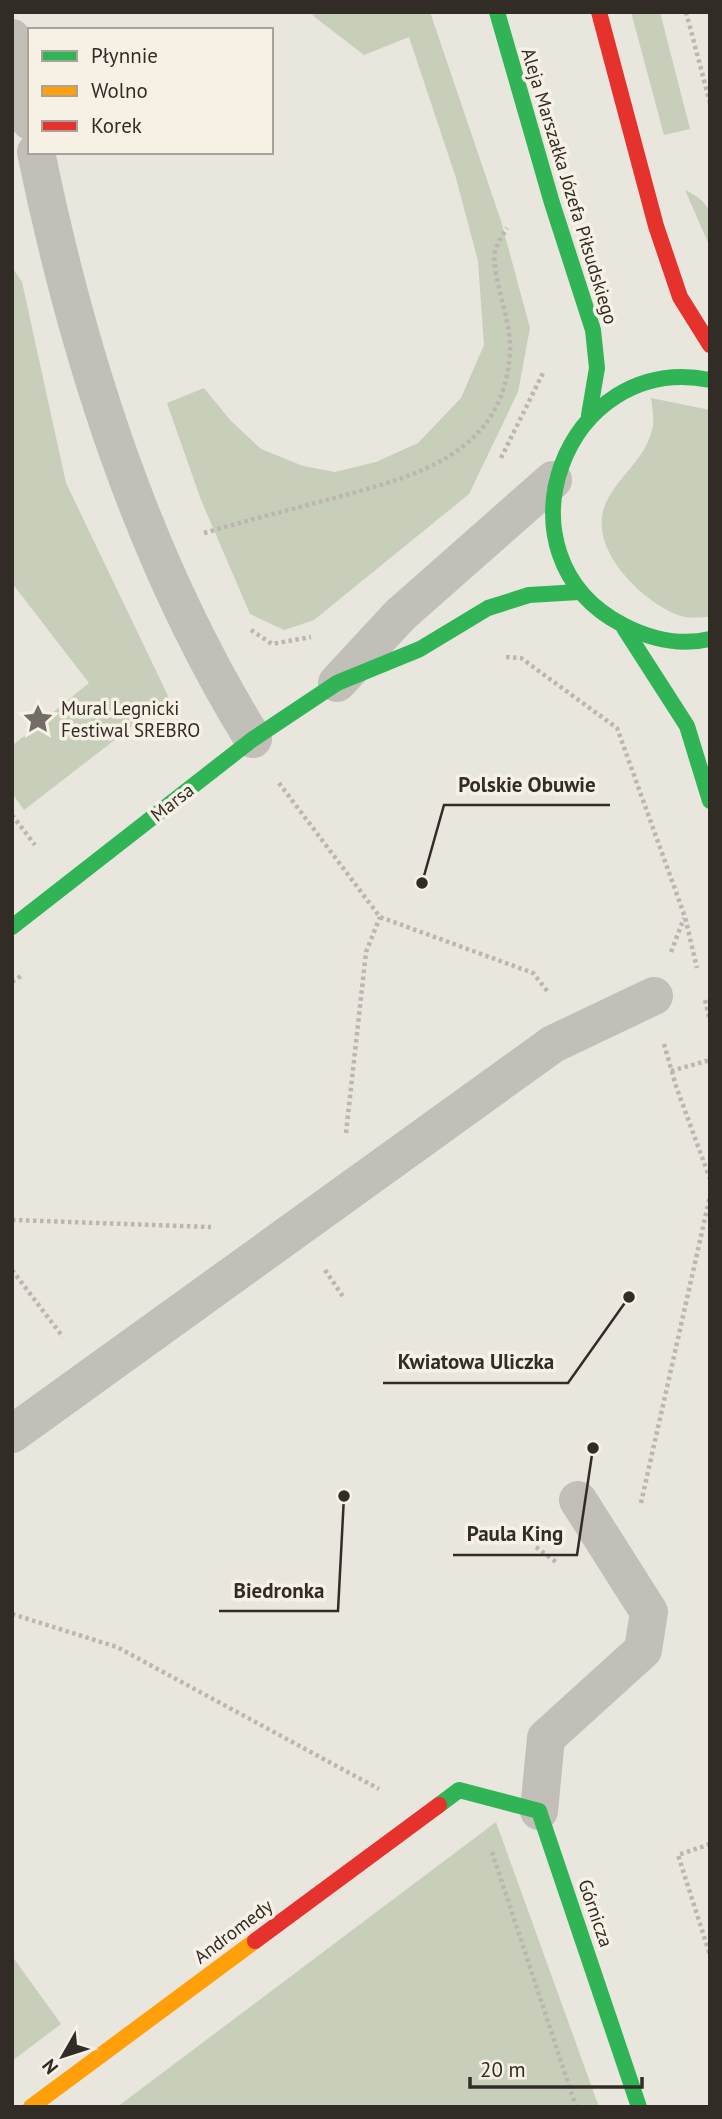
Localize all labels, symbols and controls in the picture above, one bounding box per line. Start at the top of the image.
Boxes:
legend [28,28,273,154]
text: Płynnie [91,42,158,69]
street label: Aleja Marszałka Józefa Piłsudskiego [517,45,623,327]
text: Wolno [91,77,148,104]
text: Korek [91,112,142,139]
place label: Mural Legnicki Festiwal SREBRO [61,696,200,742]
place icon: Mural Legnicki Festiwal SREBRO [21,702,55,736]
callout: Polskie Obuwie [444,763,610,805]
text: Polskie Obuwie [458,771,596,798]
street label: Marsa [146,778,198,826]
callout: Kwiatowa Uliczka [383,1341,568,1383]
text: Kwiatowa Uliczka [398,1348,554,1375]
callout: Paula King [453,1513,577,1555]
text: Paula King [467,1520,563,1547]
callout: Biedronka [219,1569,338,1611]
text: Biedronka [234,1577,324,1604]
street label: Górnicza [573,1876,619,1950]
street label: Andromedy [189,1893,277,1968]
north arrow [28,2021,98,2091]
scale bar [470,2046,642,2090]
text: N [37,2054,63,2079]
text: 20 m [480,2056,526,2083]

